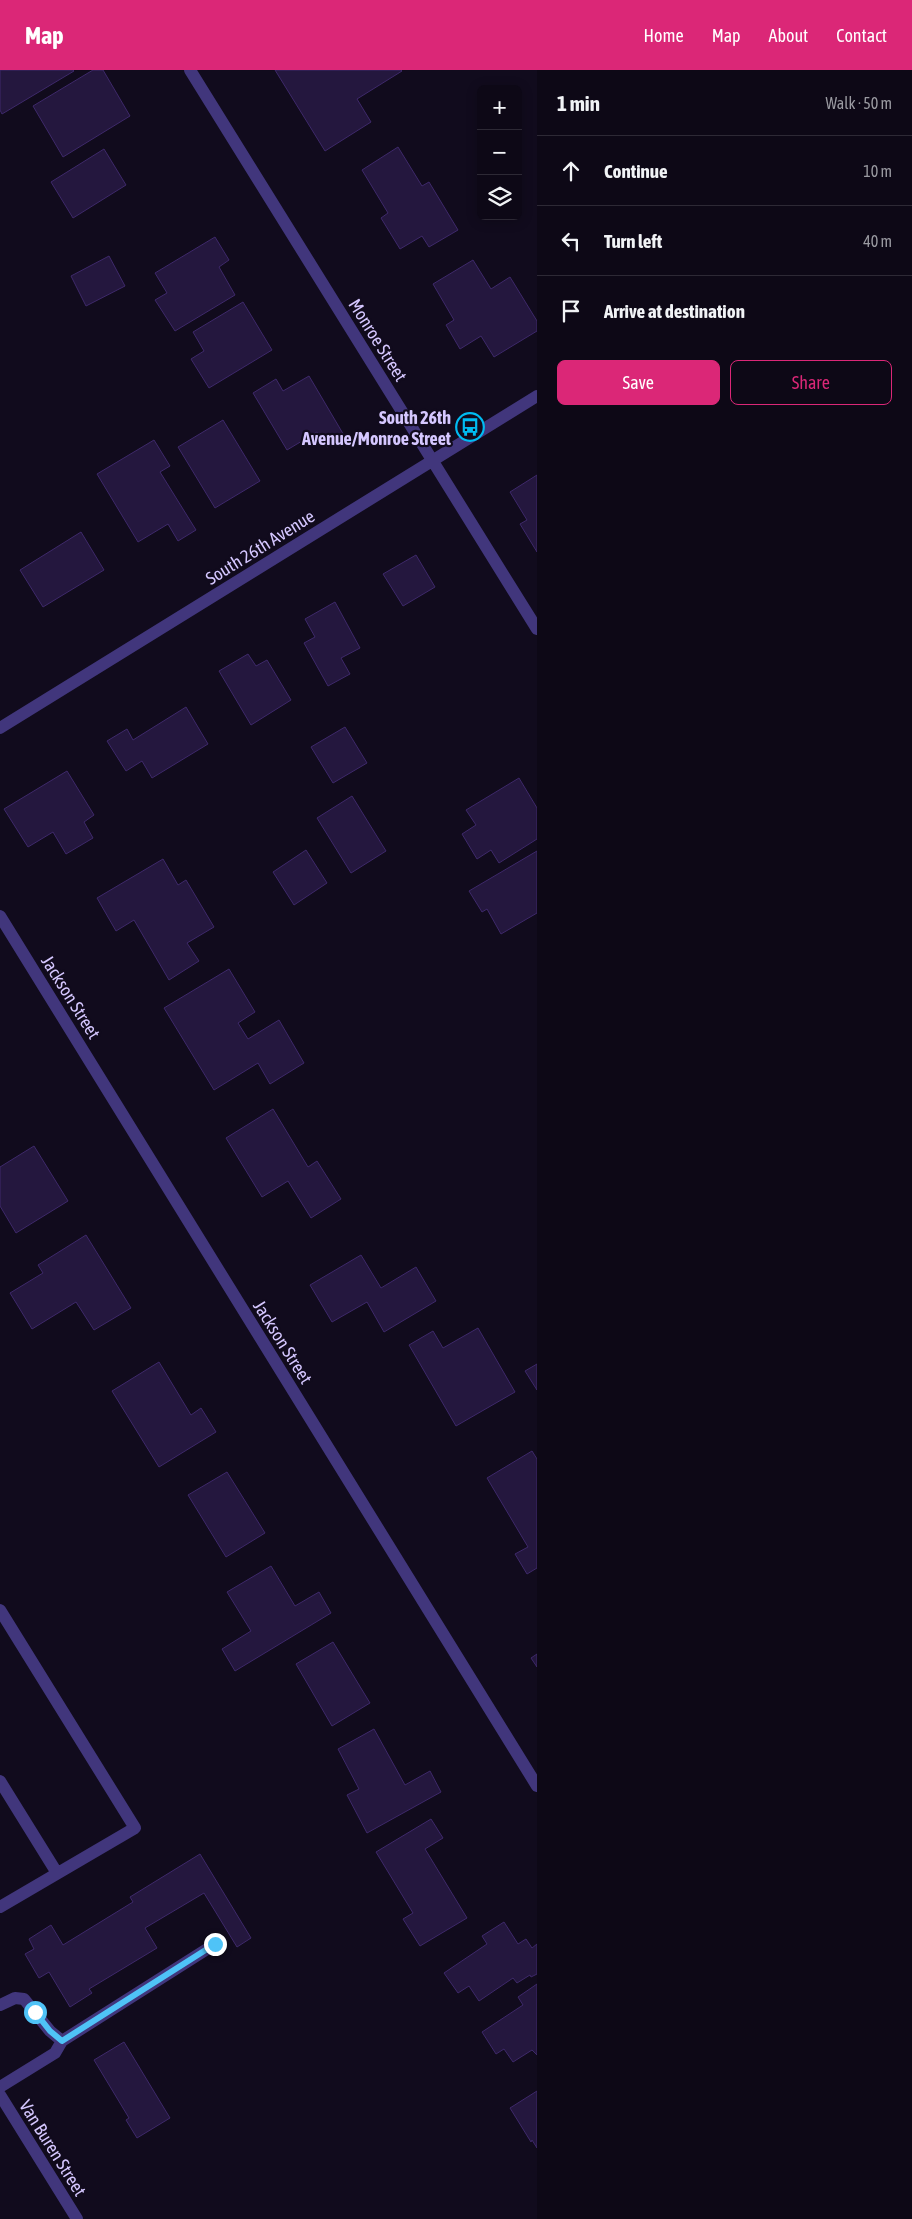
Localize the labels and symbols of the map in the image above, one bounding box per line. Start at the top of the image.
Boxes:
street label: Monroe Street [344,295,412,385]
place label: South 26th Avenue/Monroe Street [301,407,452,449]
bus stop icon: South 26th Avenue/Monroe Street [455,412,485,442]
street label: South 26th Avenue [202,505,318,589]
street label: Jackson Street [37,951,105,1043]
street label: Jackson Street [249,1296,317,1388]
route end [204,1933,227,1956]
route start [24,2001,47,2024]
street label: Van Buren Street [15,2096,91,2200]

